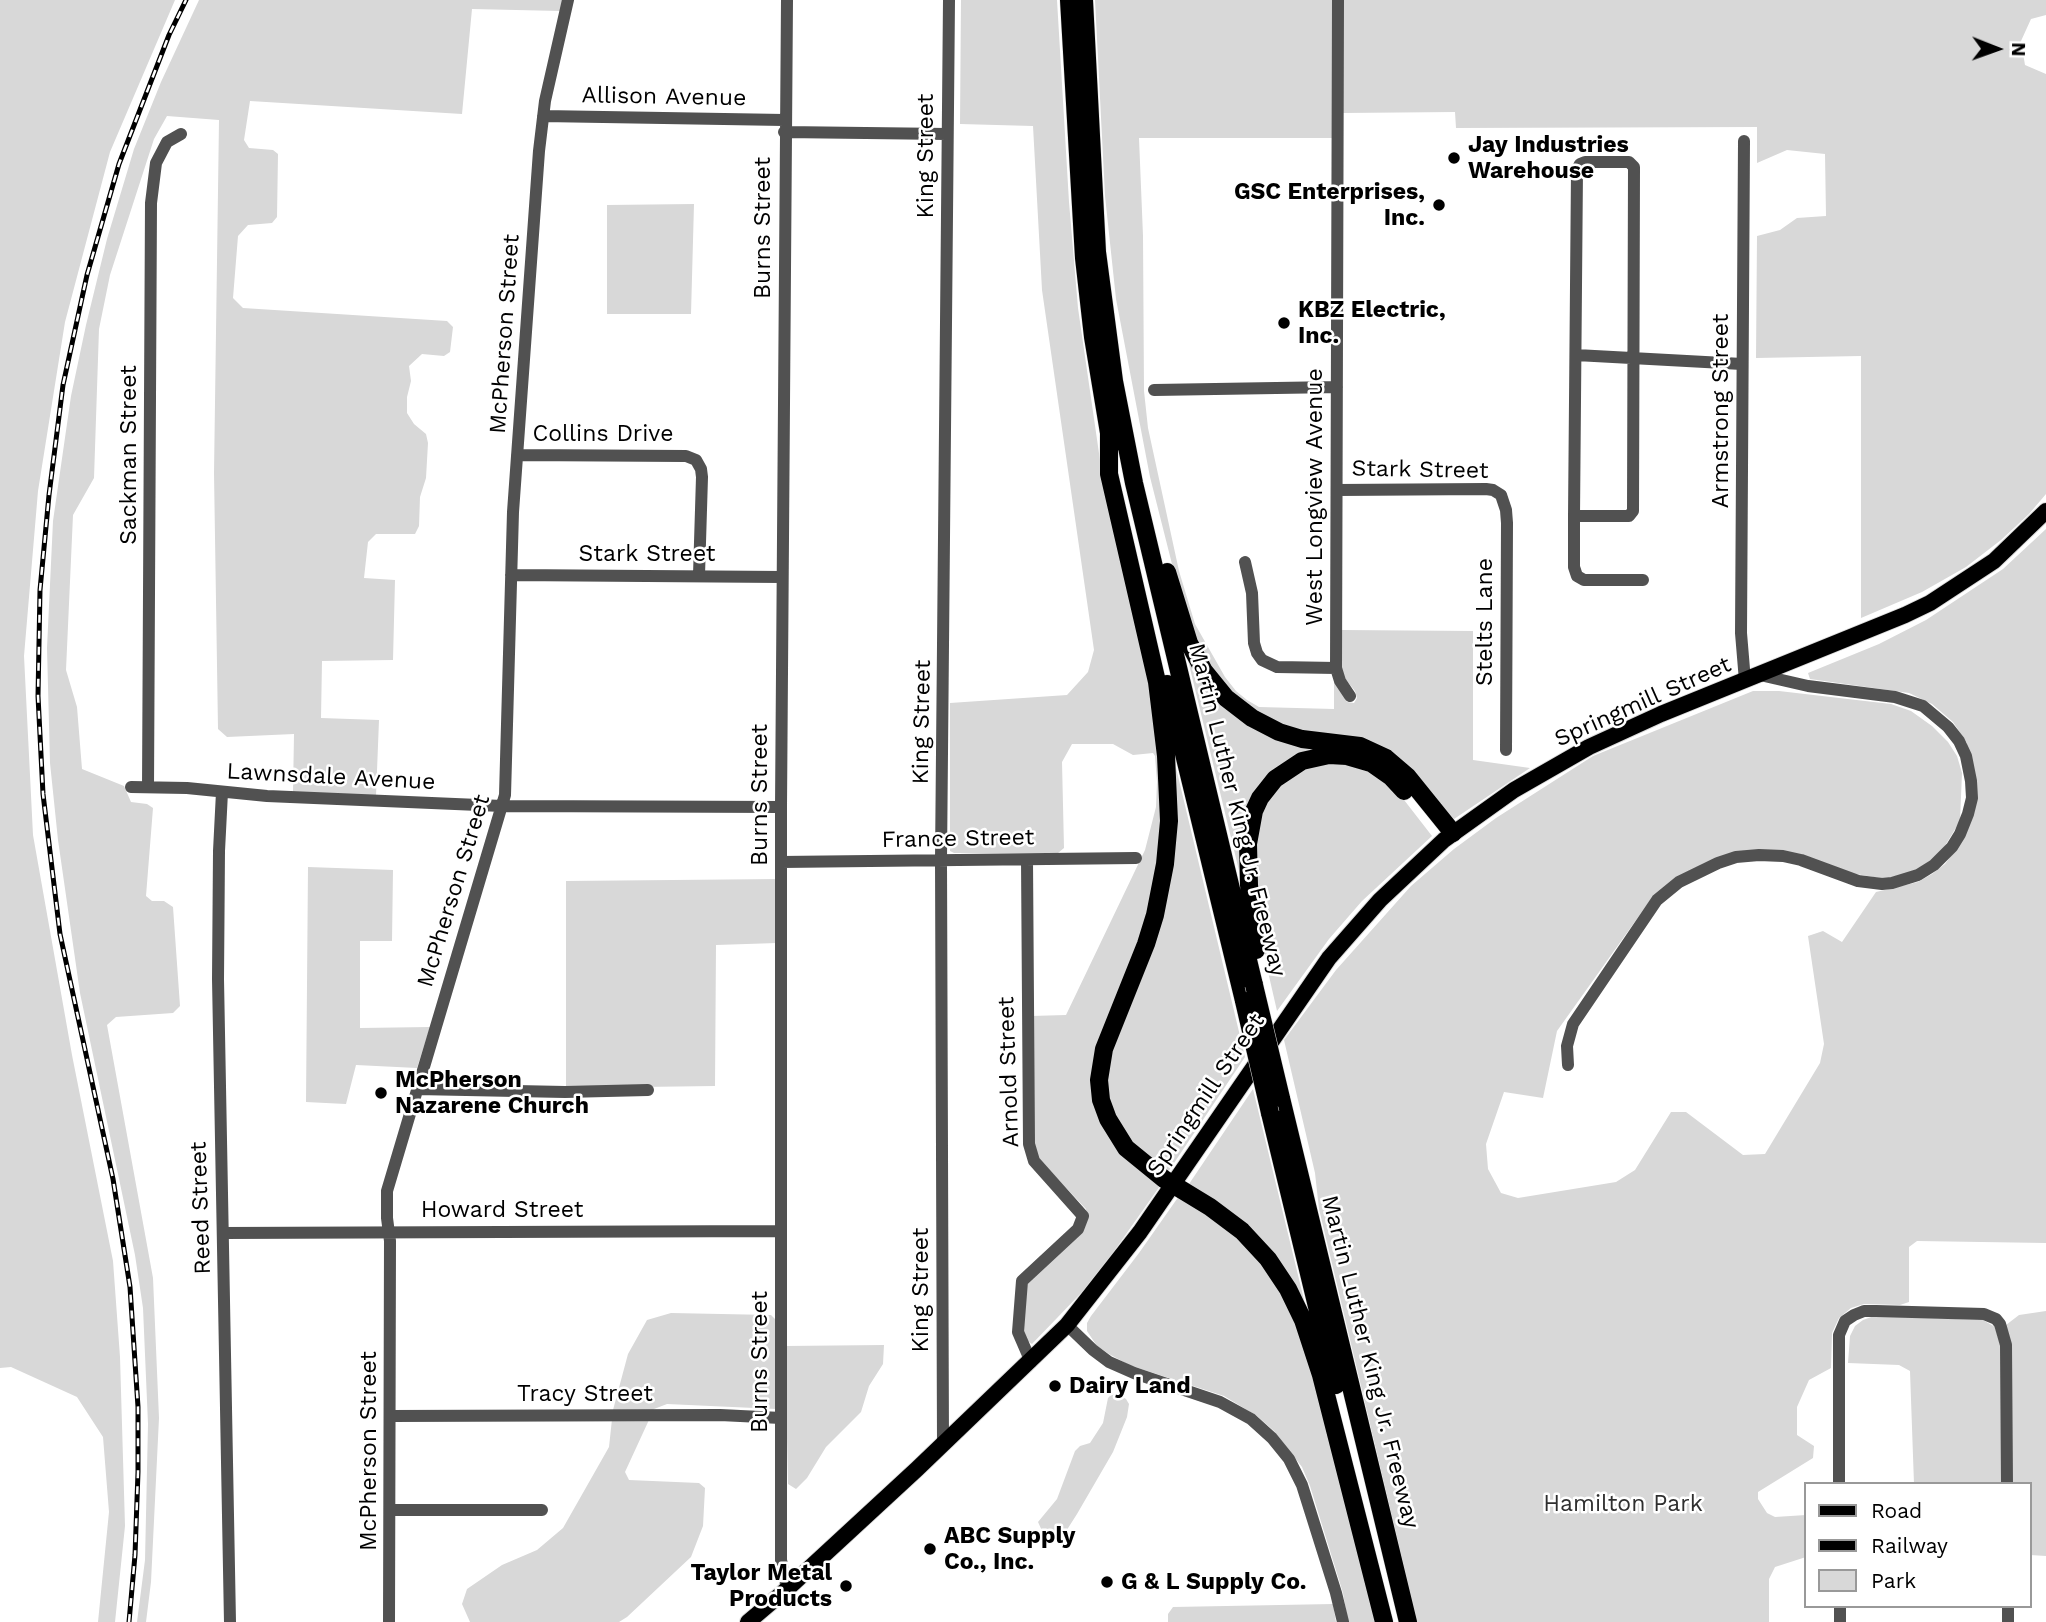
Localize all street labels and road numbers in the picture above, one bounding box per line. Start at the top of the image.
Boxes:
street label: Allison Avenue [581,82,747,112]
street label: King Street [912,94,940,218]
street label: Burns Street [749,157,777,299]
street label: McPherson Street [484,233,526,435]
street label: Armstrong Street [1707,314,1735,508]
street label: Sackman Street [115,365,143,545]
street label: West Longview Avenue [1301,368,1329,626]
street label: Collins Drive [532,420,674,448]
street label: Stark Street [1351,455,1489,485]
street label: Stark Street [579,540,715,568]
street label: Stelts Lane [1471,558,1499,686]
street label: Martin Luther King Jr. Freeway [1182,640,1292,980]
street label: Springmill Street [1551,651,1735,753]
street label: King Street [907,659,937,785]
street label: Burns Street [746,724,774,866]
street label: Lawnsdale Avenue [226,758,436,796]
street label: McPherson Street [412,791,496,991]
street label: France Street [881,824,1035,854]
street label: Arnold Street [993,996,1025,1148]
street label: Springmill Street [1141,1008,1271,1182]
street label: Reed Street [185,1141,217,1275]
street label: Martin Luther King Jr. Freeway [1315,1192,1425,1532]
street label: Howard Street [421,1196,583,1224]
street label: King Street [907,1228,935,1352]
street label: Burns Street [746,1291,774,1433]
street label: McPherson Street [355,1351,383,1551]
street label: Tracy Street [517,1380,653,1408]

